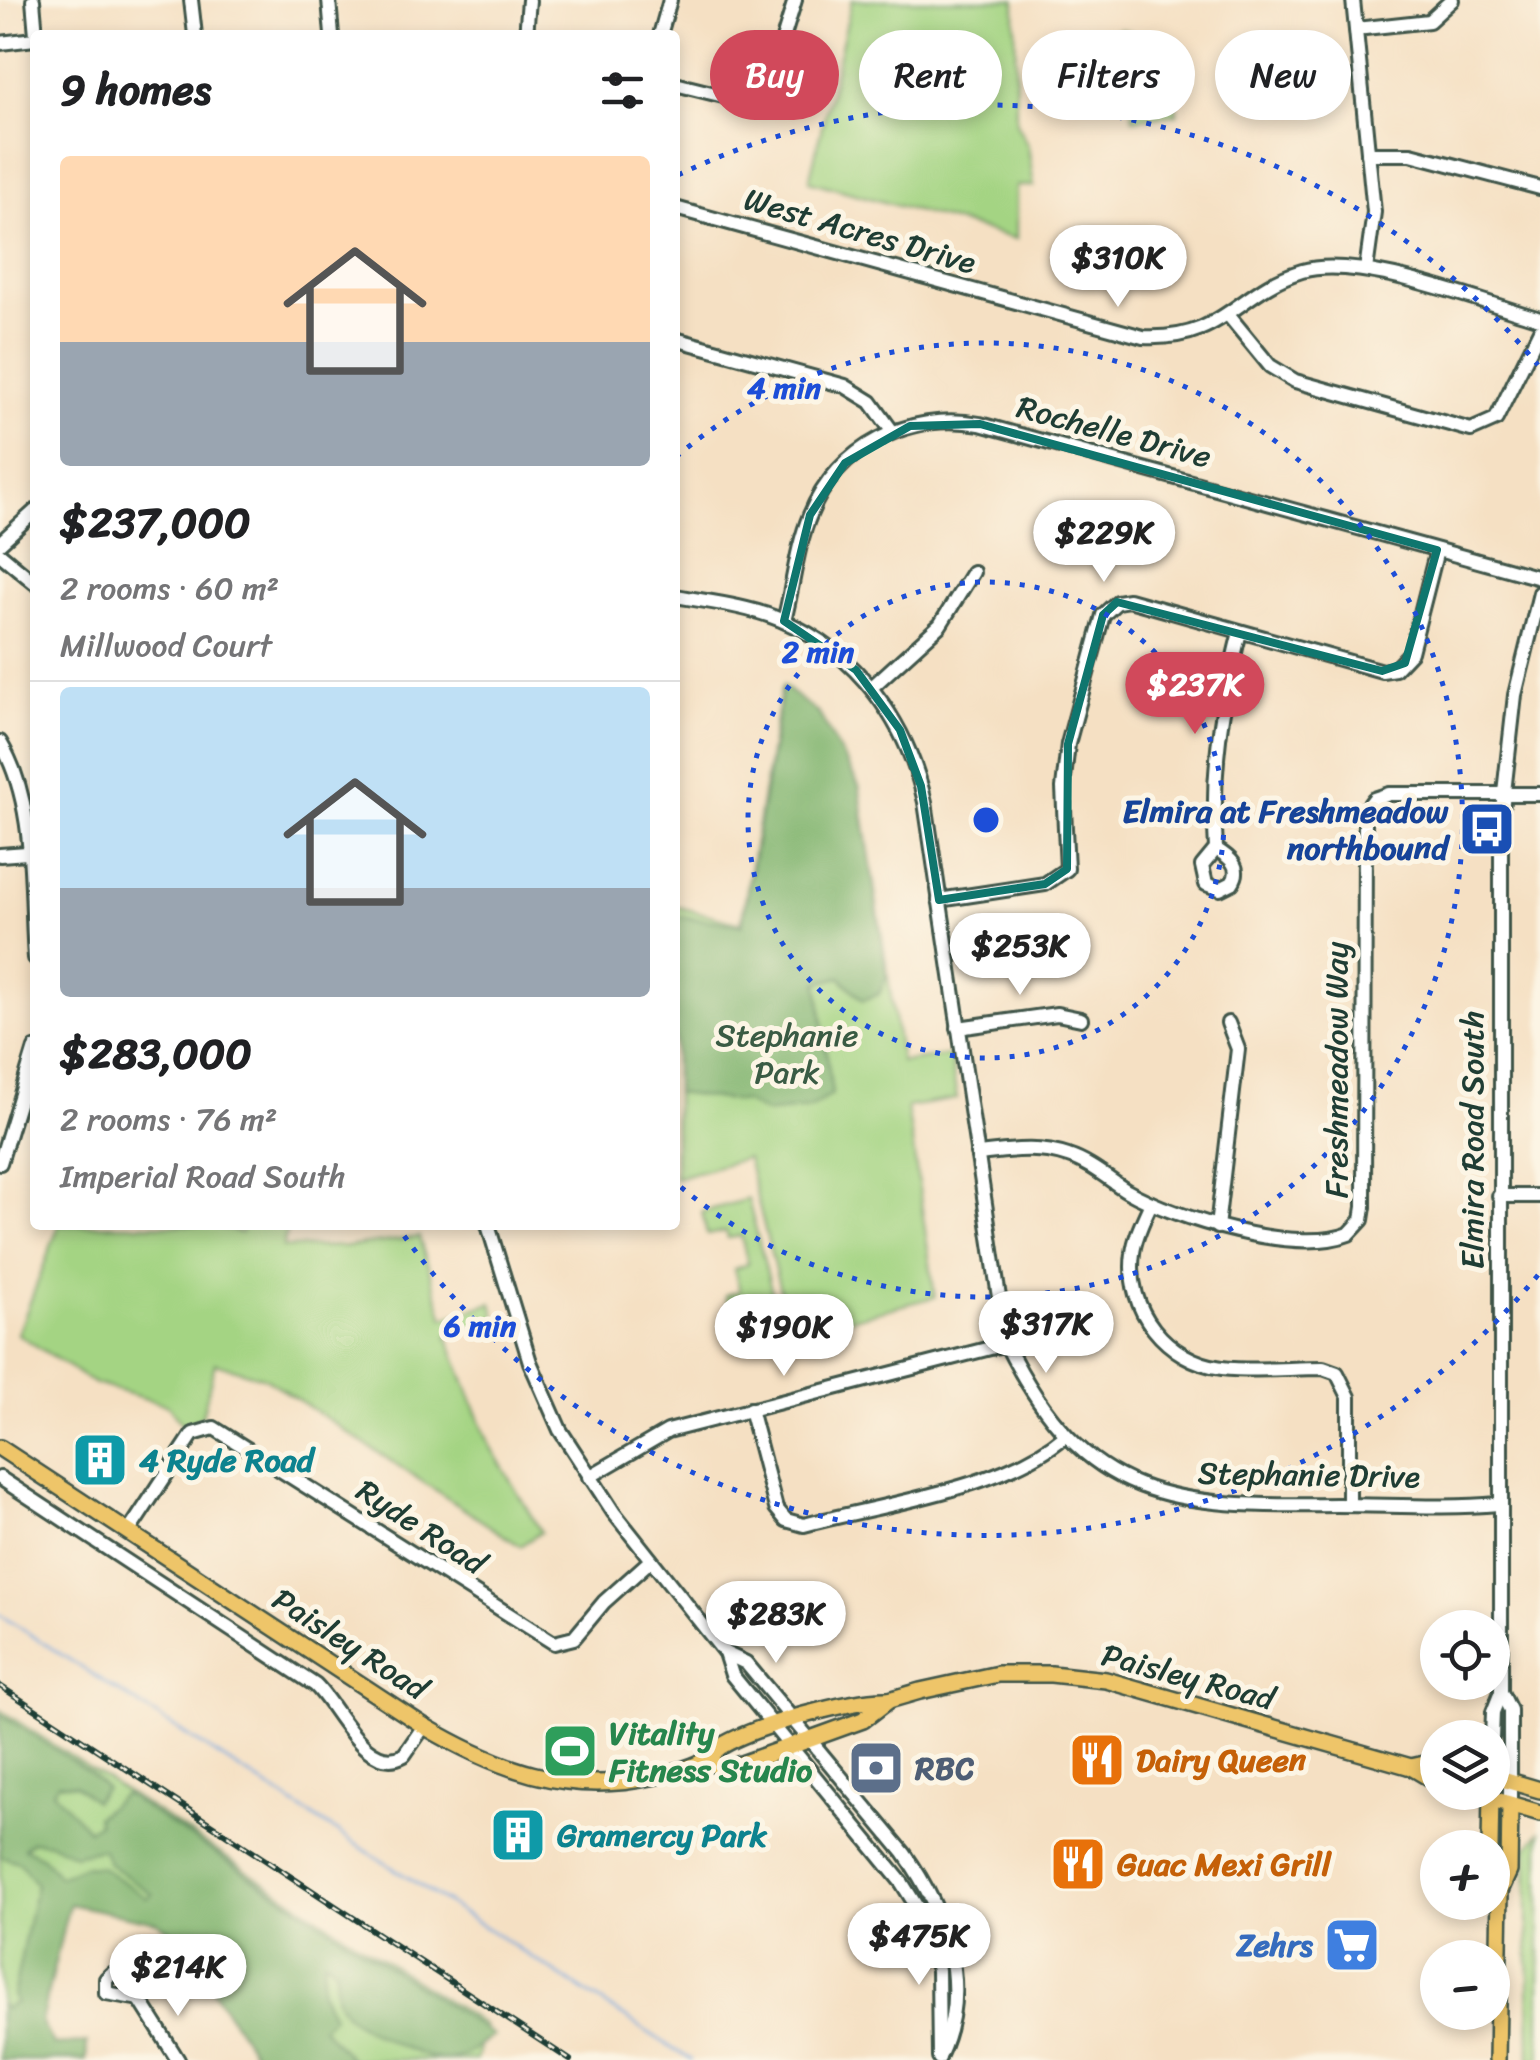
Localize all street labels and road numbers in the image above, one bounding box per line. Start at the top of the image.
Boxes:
street label: West Acres Drive [737,171,983,291]
street label: Rochelle Drive [1010,379,1218,485]
street label: Freshmeadow Way [1308,941,1365,1198]
street label: Elmira Road South [1444,1011,1501,1269]
street label: Stephanie Drive [1197,1445,1421,1505]
street label: Ryde Road [344,1463,500,1592]
street label: Paisley Road [260,1572,441,1717]
street label: Paisley Road [1095,1627,1283,1728]

